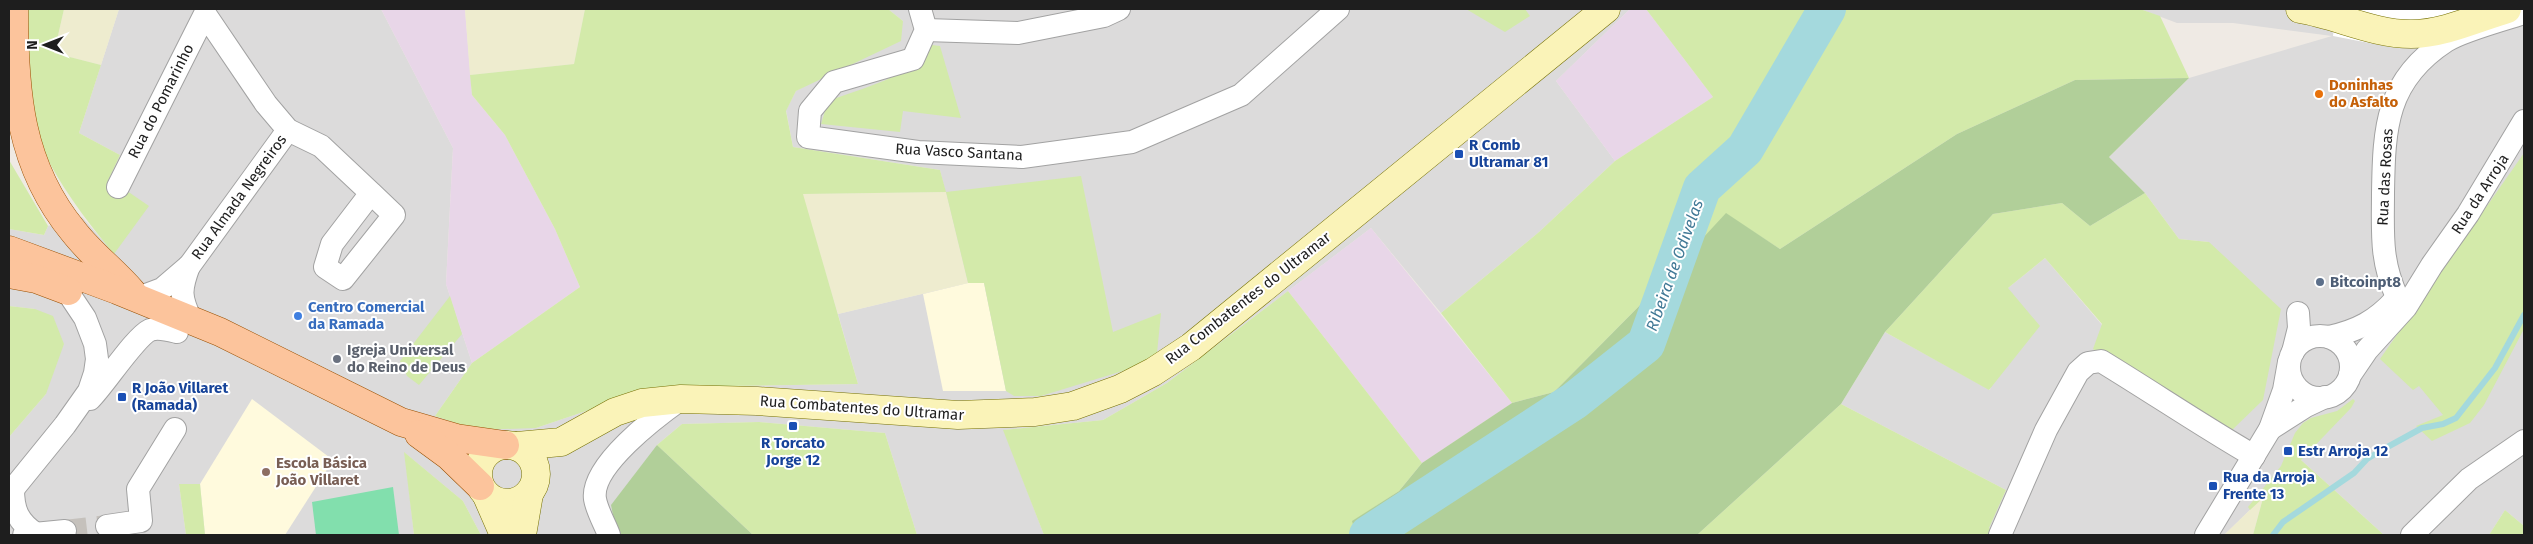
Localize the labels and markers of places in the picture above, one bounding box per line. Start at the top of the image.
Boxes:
place label: Doninhas do Asfalto [2329,76,2398,111]
marker: Doninhas do Asfalto [2313,88,2325,100]
place label: R Comb Ultramar 81 [1469,136,1548,171]
marker: R Comb Ultramar 81 [1453,148,1465,160]
place label: Bitcoinpt8 [2330,273,2401,291]
marker: Bitcoinpt8 [2314,276,2326,288]
place label: Centro Comercial da Ramada [308,298,425,333]
marker: Centro Comercial da Ramada [292,310,304,322]
place label: Igreja Universal do Reino de Deus [347,341,466,376]
marker: Igreja Universal do Reino de Deus [331,353,343,365]
place label: R João Villaret (Ramada) [132,379,228,414]
marker: R João Villaret (Ramada) [116,391,128,403]
marker: R Torcato Jorge 12 [787,420,799,432]
place label: R Torcato Jorge 12 [761,434,825,469]
place label: Estr Arroja 12 [2298,442,2389,460]
marker: Estr Arroja 12 [2282,445,2294,457]
place label: Escola Básica João Villaret [275,454,367,489]
marker: Escola Básica João Villaret [260,466,272,478]
place label: Rua da Arroja Frente 13 [2223,468,2315,503]
marker: Rua da Arroja Frente 13 [2207,480,2219,492]

